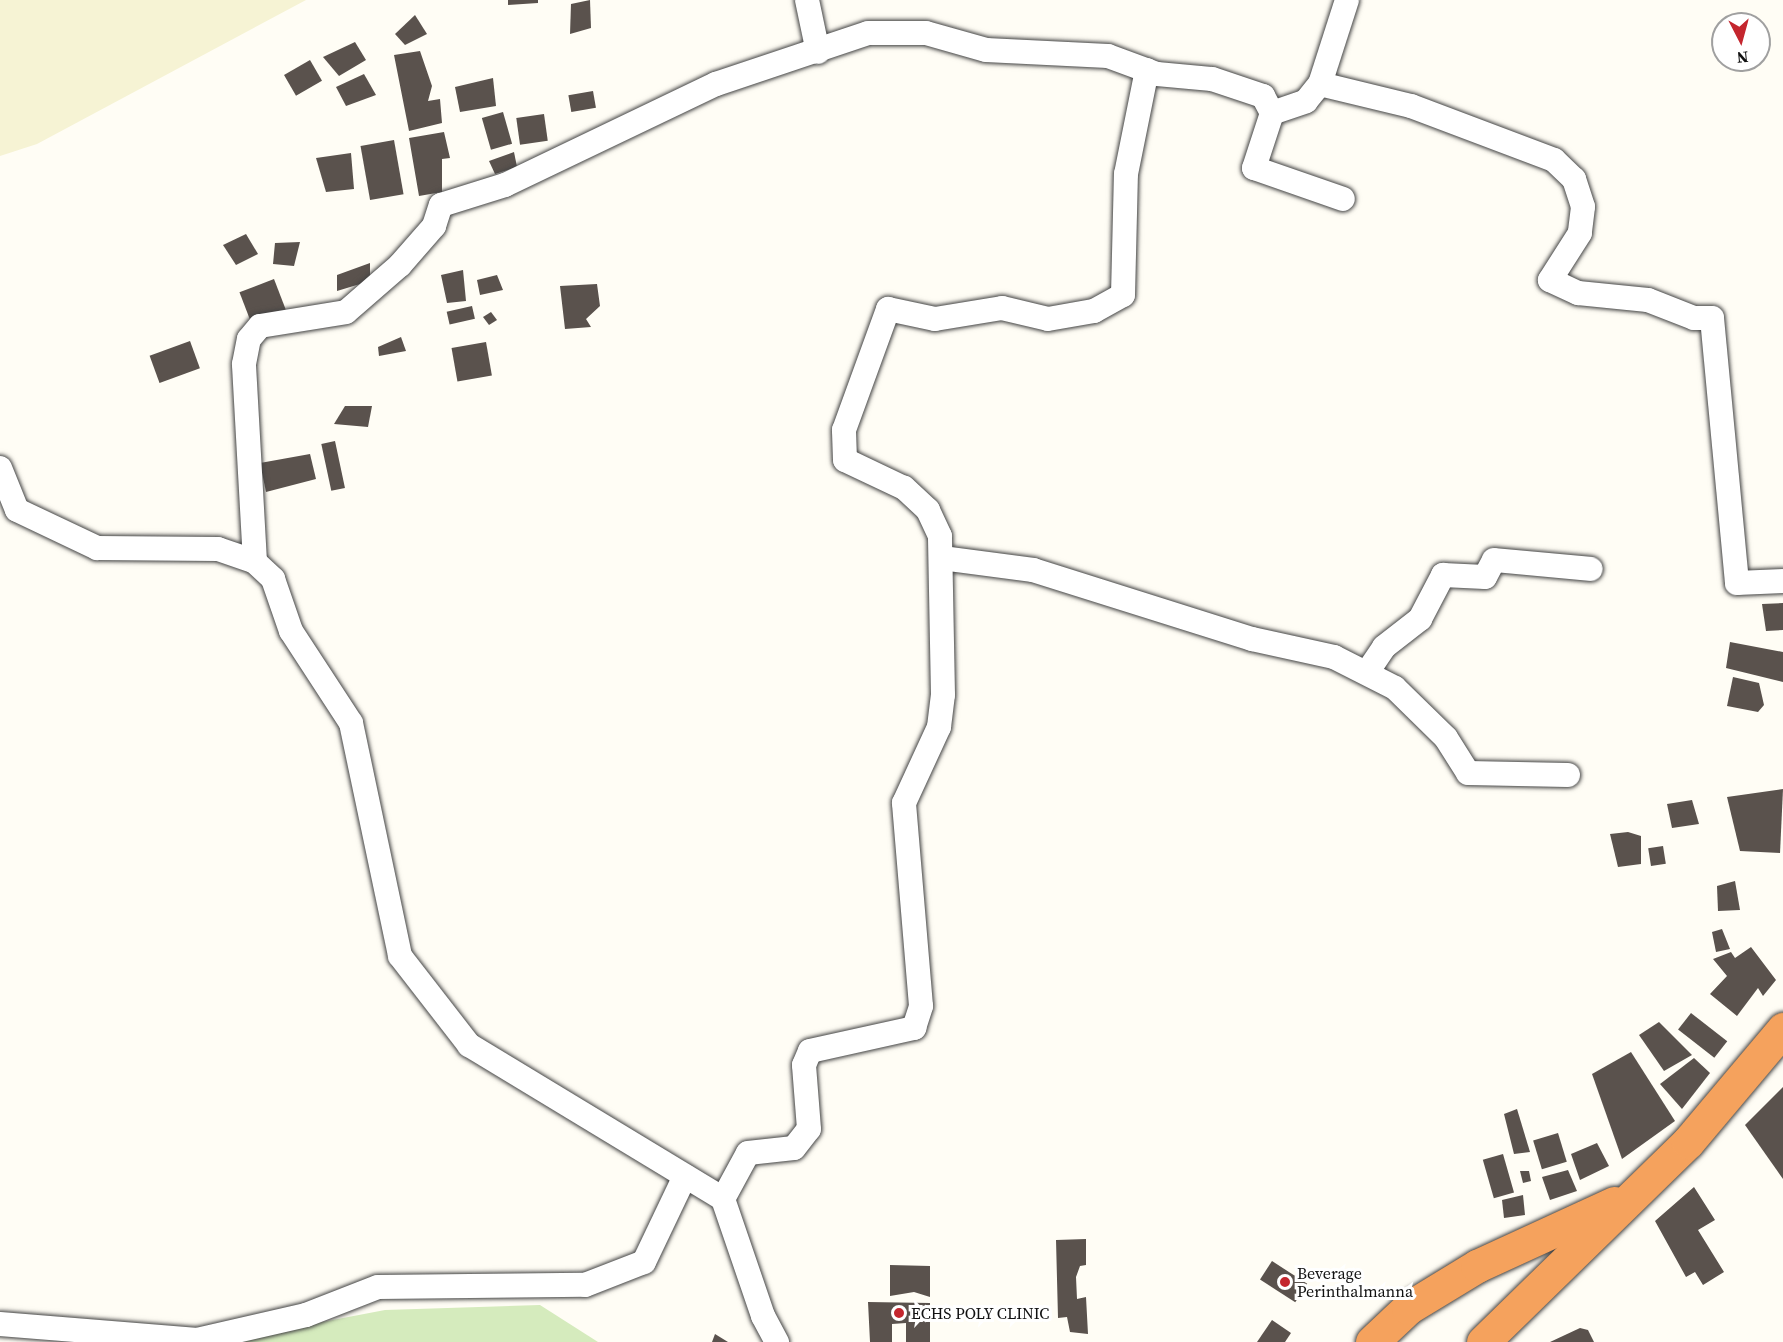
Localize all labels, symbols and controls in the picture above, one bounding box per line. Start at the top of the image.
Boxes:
north arrow [1711,12,1771,72]
text: N [1736,46,1750,69]
place label: Beverage Perinthalmanna [1297,1263,1413,1301]
marker: Beverage Perinthalmanna [1278,1275,1292,1289]
place label: ECHS POLY CLINIC [911,1303,1050,1323]
marker: ECHS POLY CLINIC [892,1306,906,1320]

